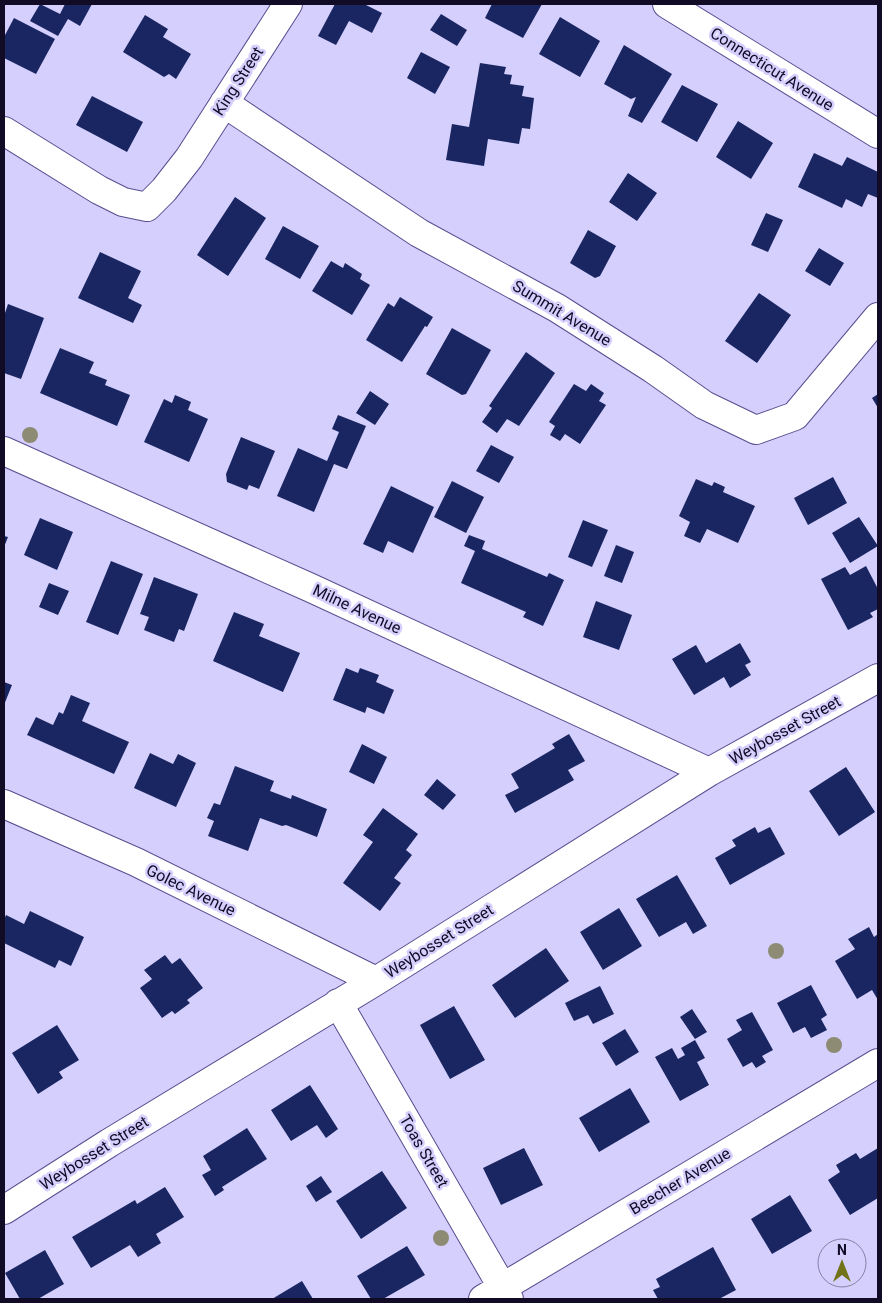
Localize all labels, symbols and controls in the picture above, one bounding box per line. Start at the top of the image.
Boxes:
street label: Connecticut Avenue [707,23,837,115]
street label: King Street [209,43,267,119]
street label: Summit Avenue [509,276,615,350]
street label: Milne Avenue [310,580,404,638]
street label: Weybosset Street [726,692,844,768]
street label: Golec Avenue [143,860,239,920]
street label: Weybosset Street [381,900,497,982]
street label: Toas Street [396,1111,452,1191]
street label: Weybosset Street [36,1112,152,1194]
street label: Beecher Avenue [626,1143,734,1219]
north arrow [817,1238,867,1288]
text: N [837,1242,847,1258]

